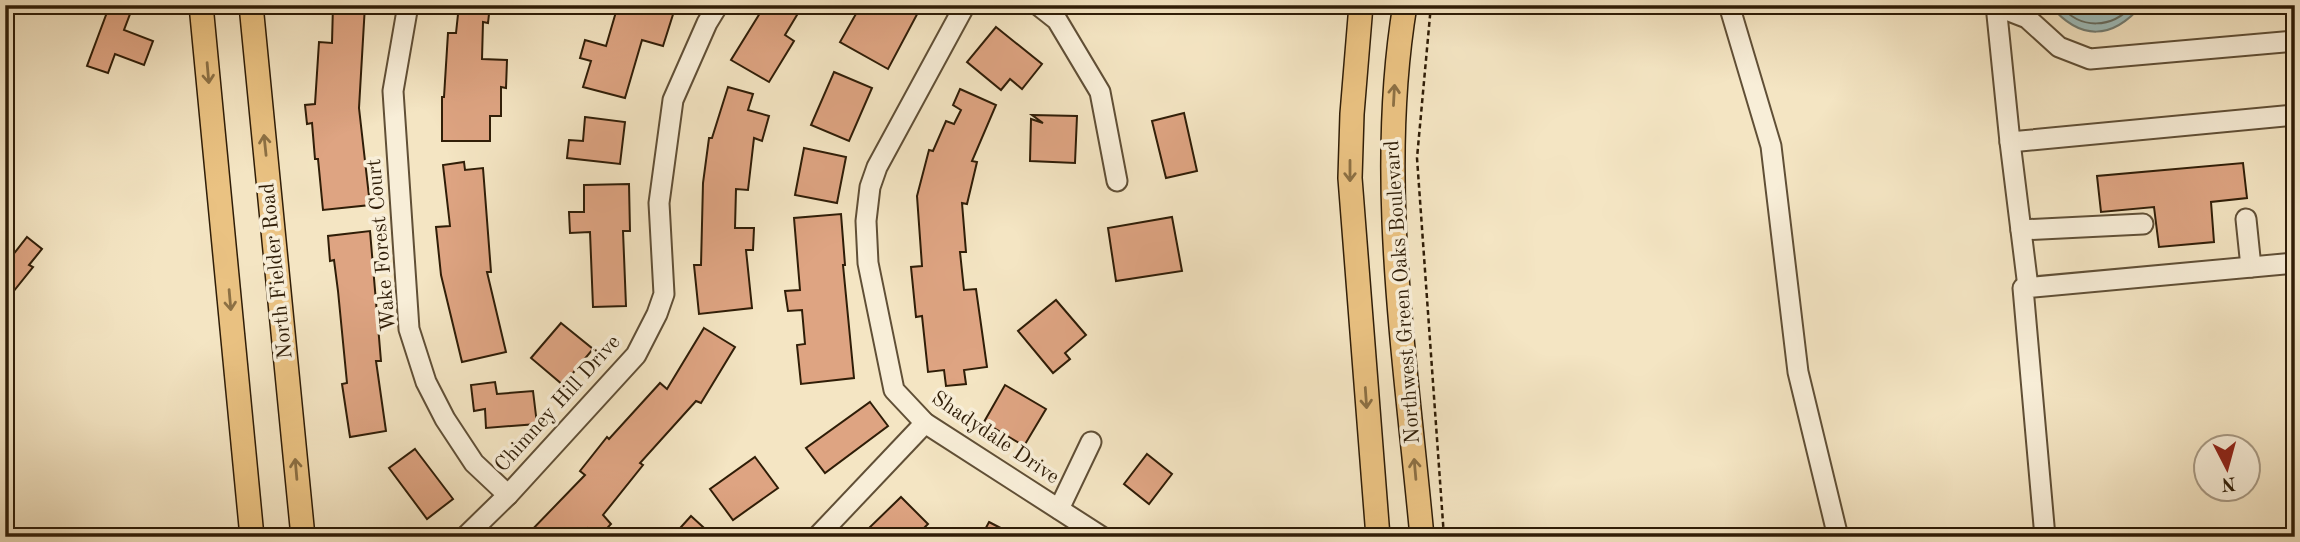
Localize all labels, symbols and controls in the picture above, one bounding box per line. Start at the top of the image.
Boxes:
one-way arrow [202,61,215,84]
one-way arrow [1388,84,1401,107]
one-way arrow [258,134,271,157]
street label: Northwest Green Oaks Boulevard [1382,139,1424,445]
street label: Wake Forest Court [364,158,400,332]
one-way arrow [1343,159,1357,182]
street label: North Fielder Road [257,182,297,360]
one-way arrow [223,288,236,310]
street label: Chimney Hill Drive [491,332,625,476]
one-way arrow [1360,386,1373,409]
street label: Shadydale Drive [927,388,1063,488]
north arrow [2192,434,2262,504]
one-way arrow [289,458,302,481]
one-way arrow [1409,458,1422,481]
text: N [2220,472,2237,493]

